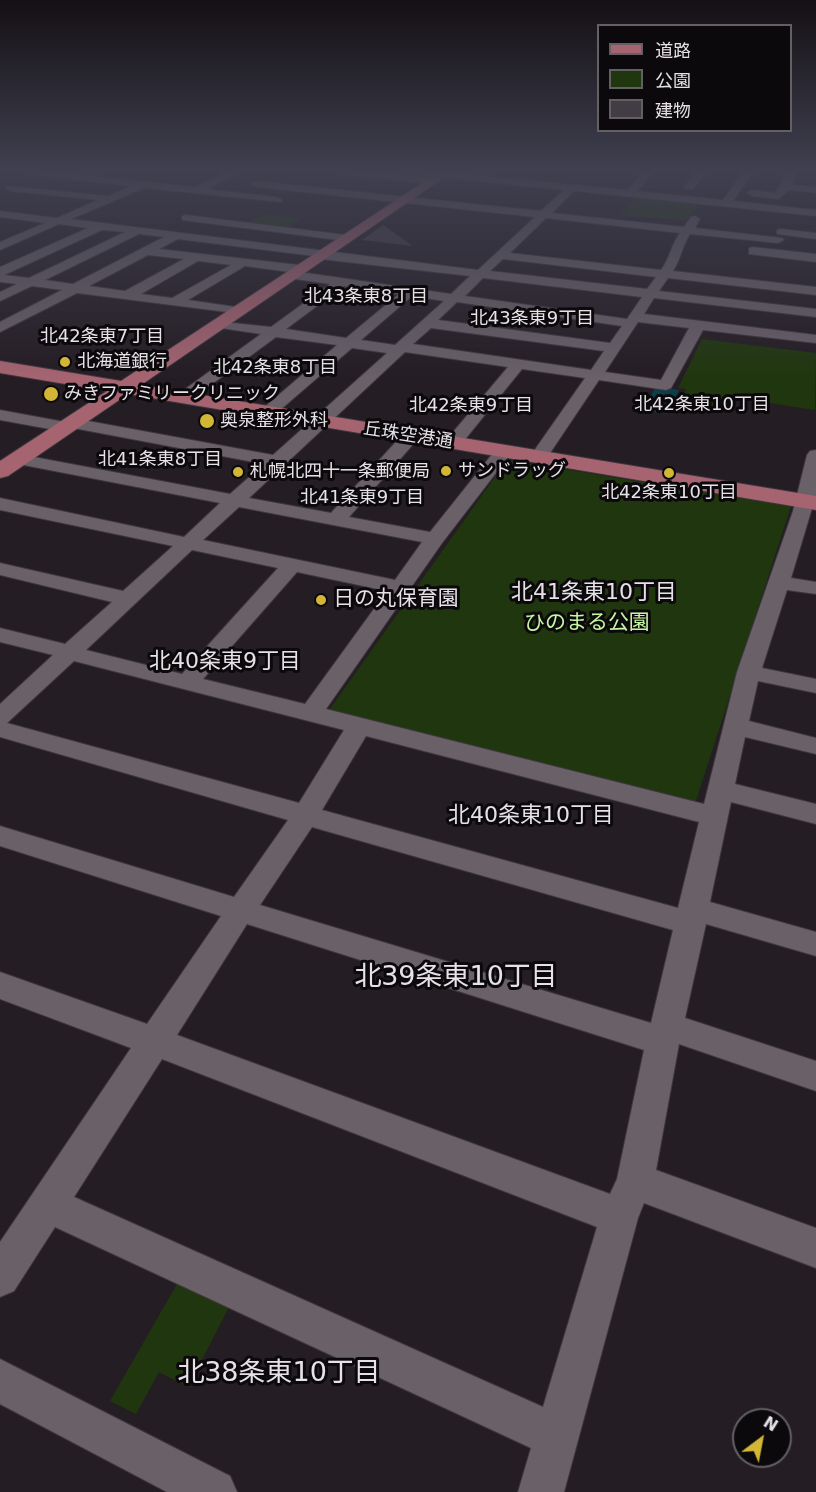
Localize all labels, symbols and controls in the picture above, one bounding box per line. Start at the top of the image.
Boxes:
legend [597,24,792,132]
text: 道路 [655,40,691,61]
text: 公園 [655,70,691,91]
text: 建物 [655,100,691,121]
district label: 北43条東8丁目 [304,286,428,308]
district label: 北43条東9丁目 [470,308,594,330]
district label: 北42条東7丁目 [40,326,164,348]
place label: 北海道銀行 [77,351,167,373]
marker: 北海道銀行 [58,355,72,369]
district label: 北42条東8丁目 [213,357,337,379]
place label: みきファミリークリニック [64,383,280,405]
marker: みきファミリークリニック [42,385,60,403]
district label: 北42条東10丁目 [634,394,770,416]
district label: 北42条東9丁目 [409,395,533,417]
place label: 奥泉整形外科 [220,410,328,432]
marker: 奥泉整形外科 [198,412,216,430]
street label: 丘珠空港通 [362,418,454,454]
district label: 北41条東8丁目 [98,449,222,471]
place label: サンドラッグ [458,460,566,482]
place label: 札幌北四十一条郵便局 [250,461,430,483]
marker: サンドラッグ [439,464,453,478]
marker: 札幌北四十一条郵便局 [231,465,245,479]
marker: 北42条東10丁目 [662,466,676,480]
place label: 北42条東10丁目 [601,482,737,504]
district label: 北41条東9丁目 [300,487,424,509]
district label: 北41条東10丁目 [511,580,677,606]
place label: 日の丸保育園 [333,587,459,613]
marker: 日の丸保育園 [314,593,328,607]
park label: ひのまる公園 [524,611,650,637]
district label: 北40条東9丁目 [149,649,301,675]
district label: 北40条東10丁目 [448,803,614,829]
district label: 北39条東10丁目 [354,962,558,994]
district label: 北38条東10丁目 [177,1358,381,1390]
north arrow [732,1408,792,1468]
text: N [760,1412,781,1436]

